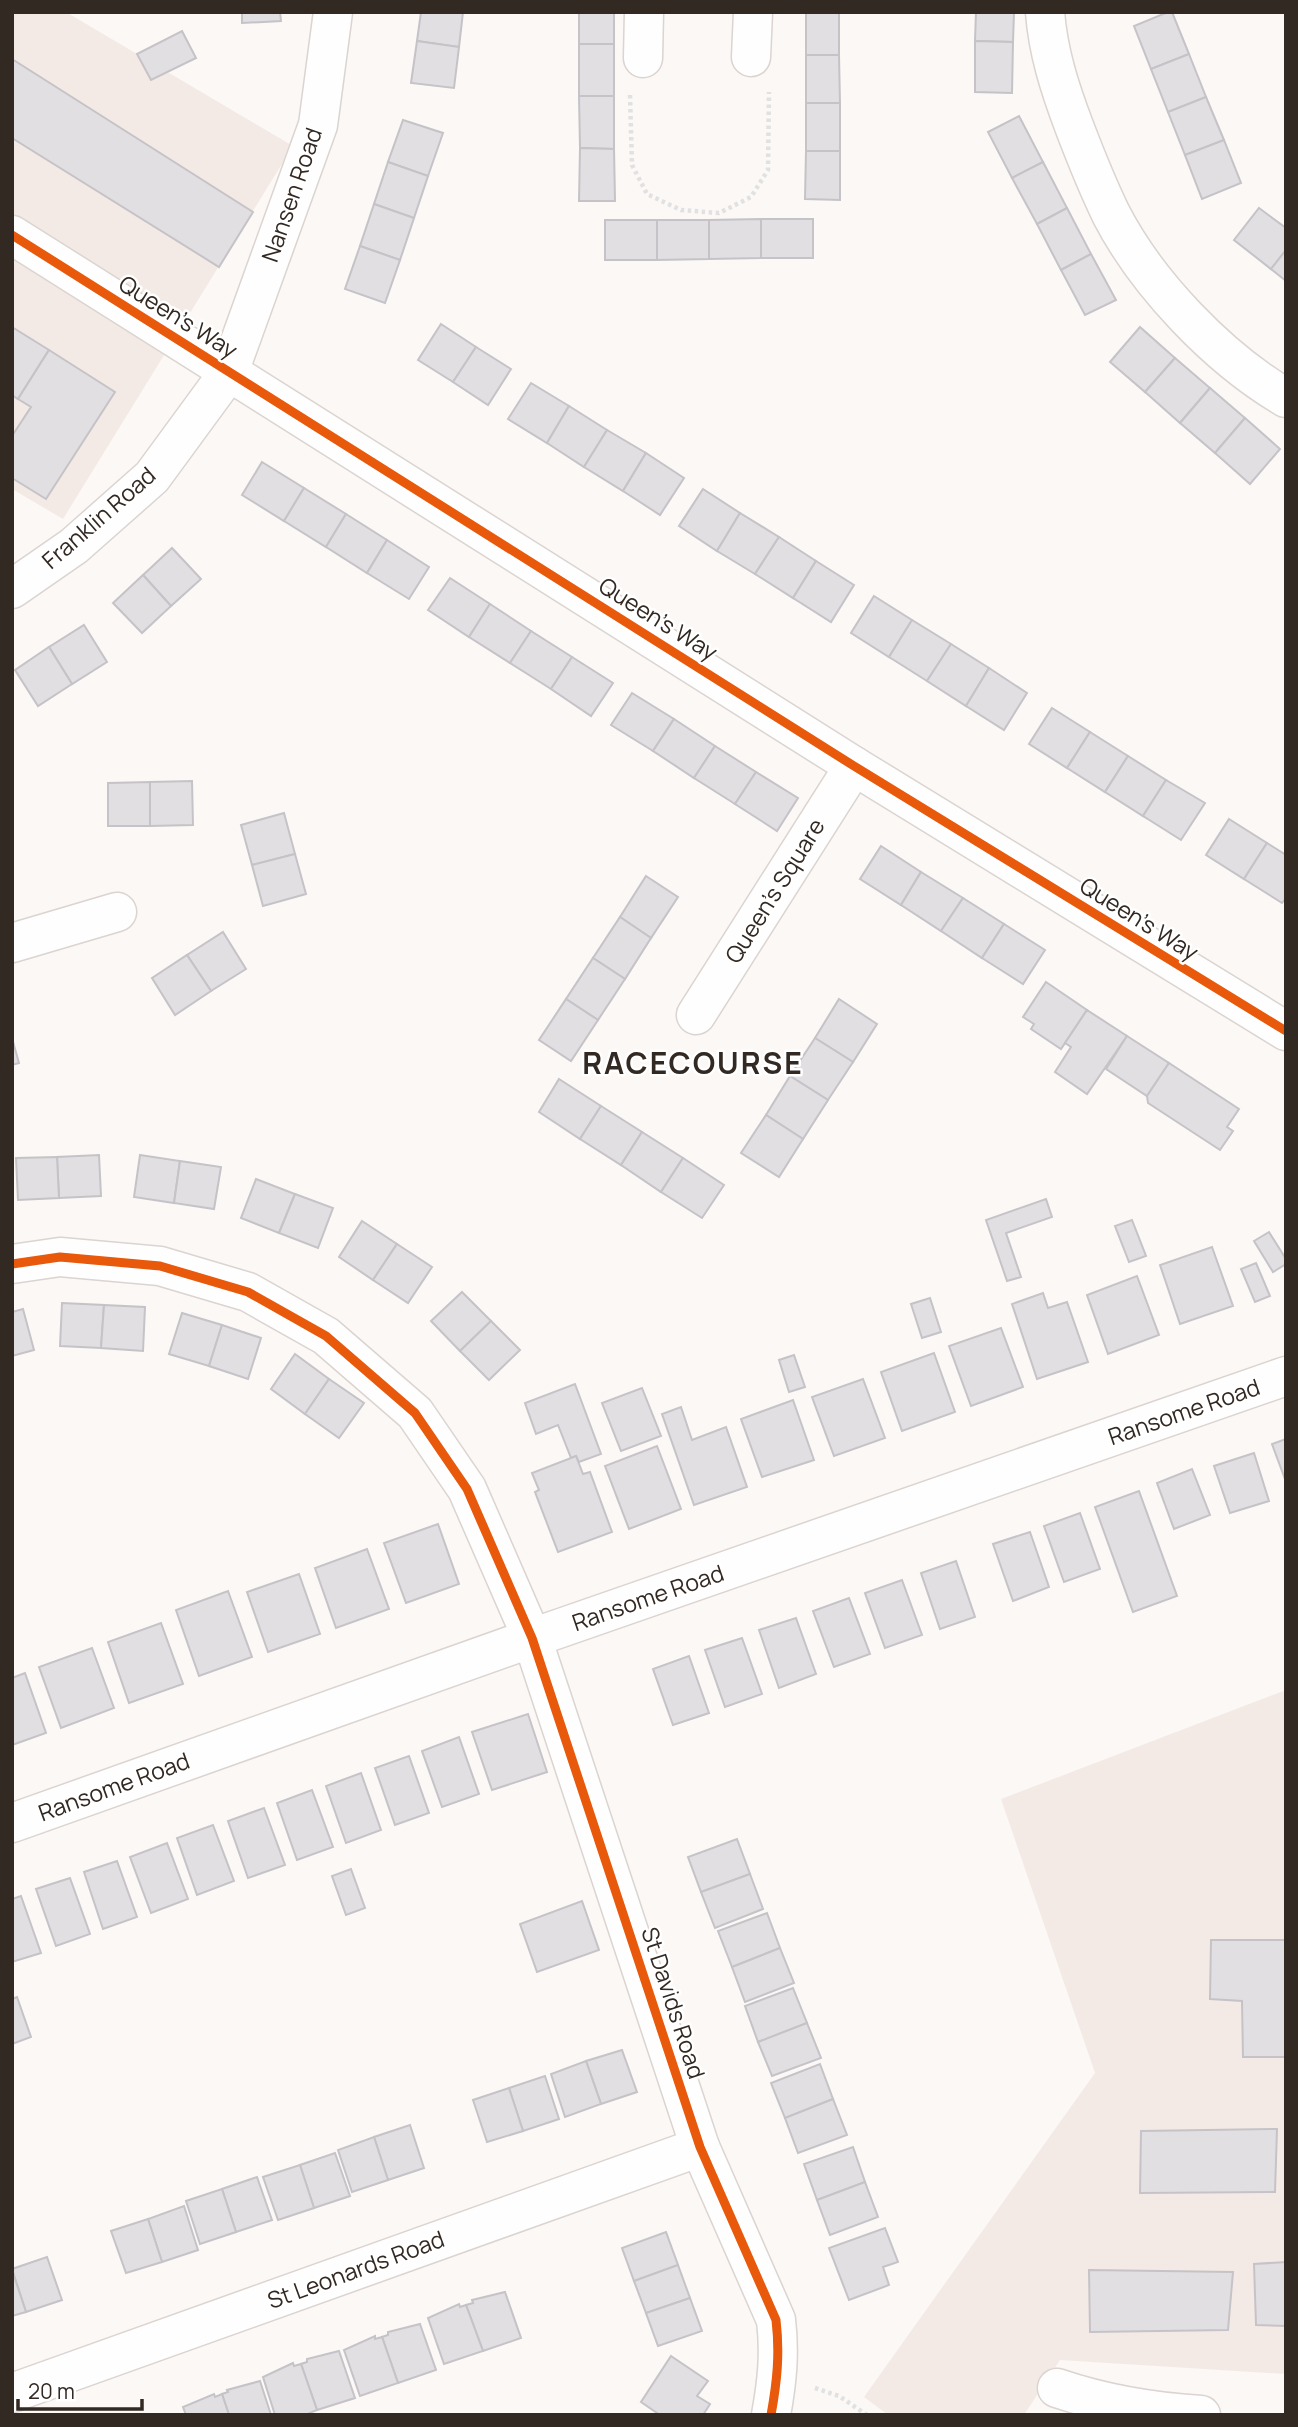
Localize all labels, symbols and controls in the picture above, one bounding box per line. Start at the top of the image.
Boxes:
street label: Nansen Road [253,123,329,266]
street label: Queen's Way [113,267,244,365]
street label: Franklin Road [35,459,162,576]
street label: Queen's Way [593,569,724,667]
street label: Queen's Square [717,812,832,969]
street label: Queen's Way [1074,869,1205,967]
district label: RACECOURSE [582,1042,804,1083]
street label: Ransome Road [1103,1370,1264,1452]
street label: Ransome Road [567,1556,728,1638]
street label: Ransome Road [34,1744,194,1828]
street label: St Davids Road [634,1923,714,2083]
street label: St Leonards Road [263,2222,449,2316]
scale bar [18,2368,142,2412]
text: 20 m [28,2377,75,2405]

